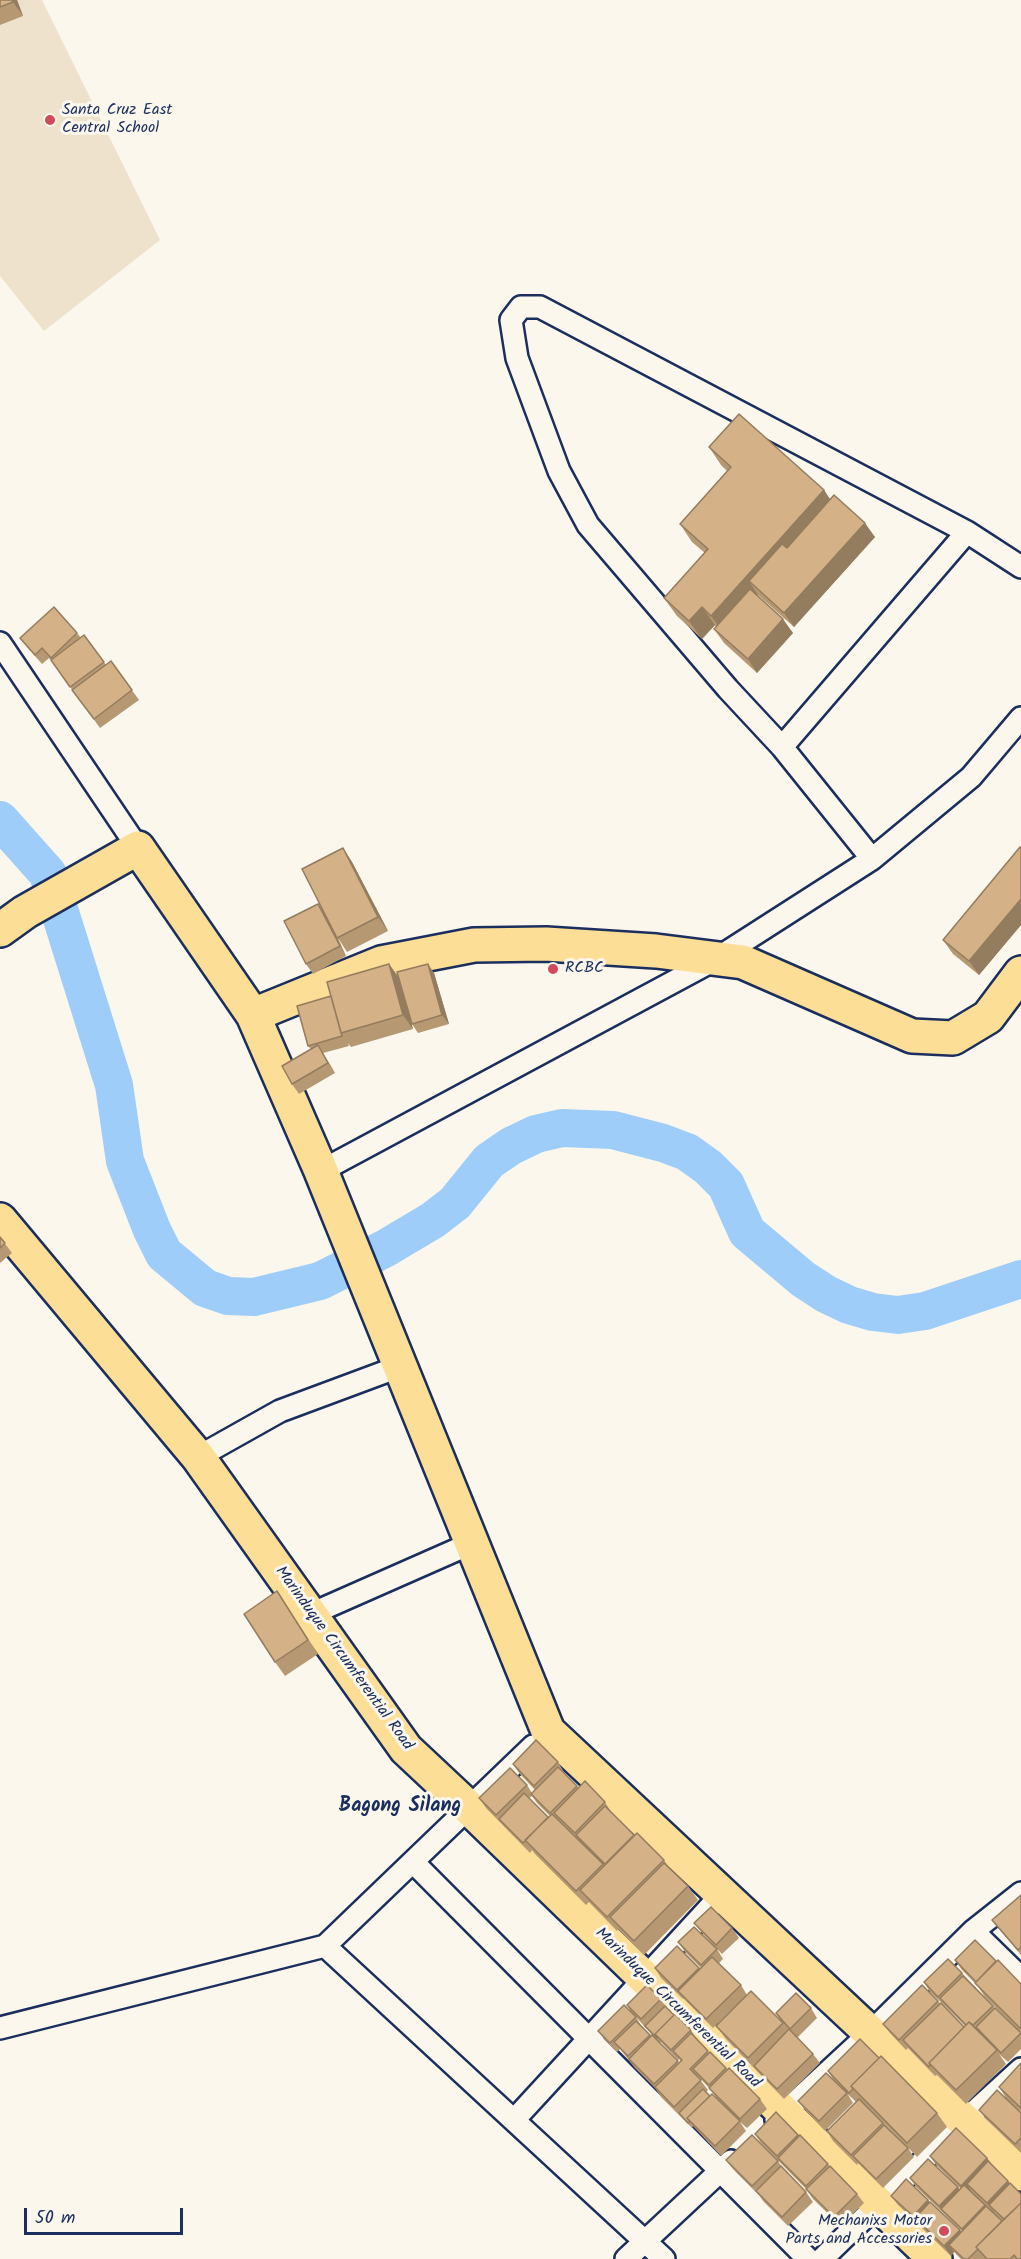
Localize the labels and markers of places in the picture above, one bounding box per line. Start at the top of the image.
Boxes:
place label: Santa Cruz East Central School [62,101,173,139]
marker: Santa Cruz East Central School [43,113,57,127]
place label: RCBC [565,959,604,979]
marker: RCBC [546,962,560,976]
place label: Mechanixs Motor Parts and Accessories [785,2212,932,2250]
marker: Mechanixs Motor Parts and Accessories [937,2224,951,2238]

